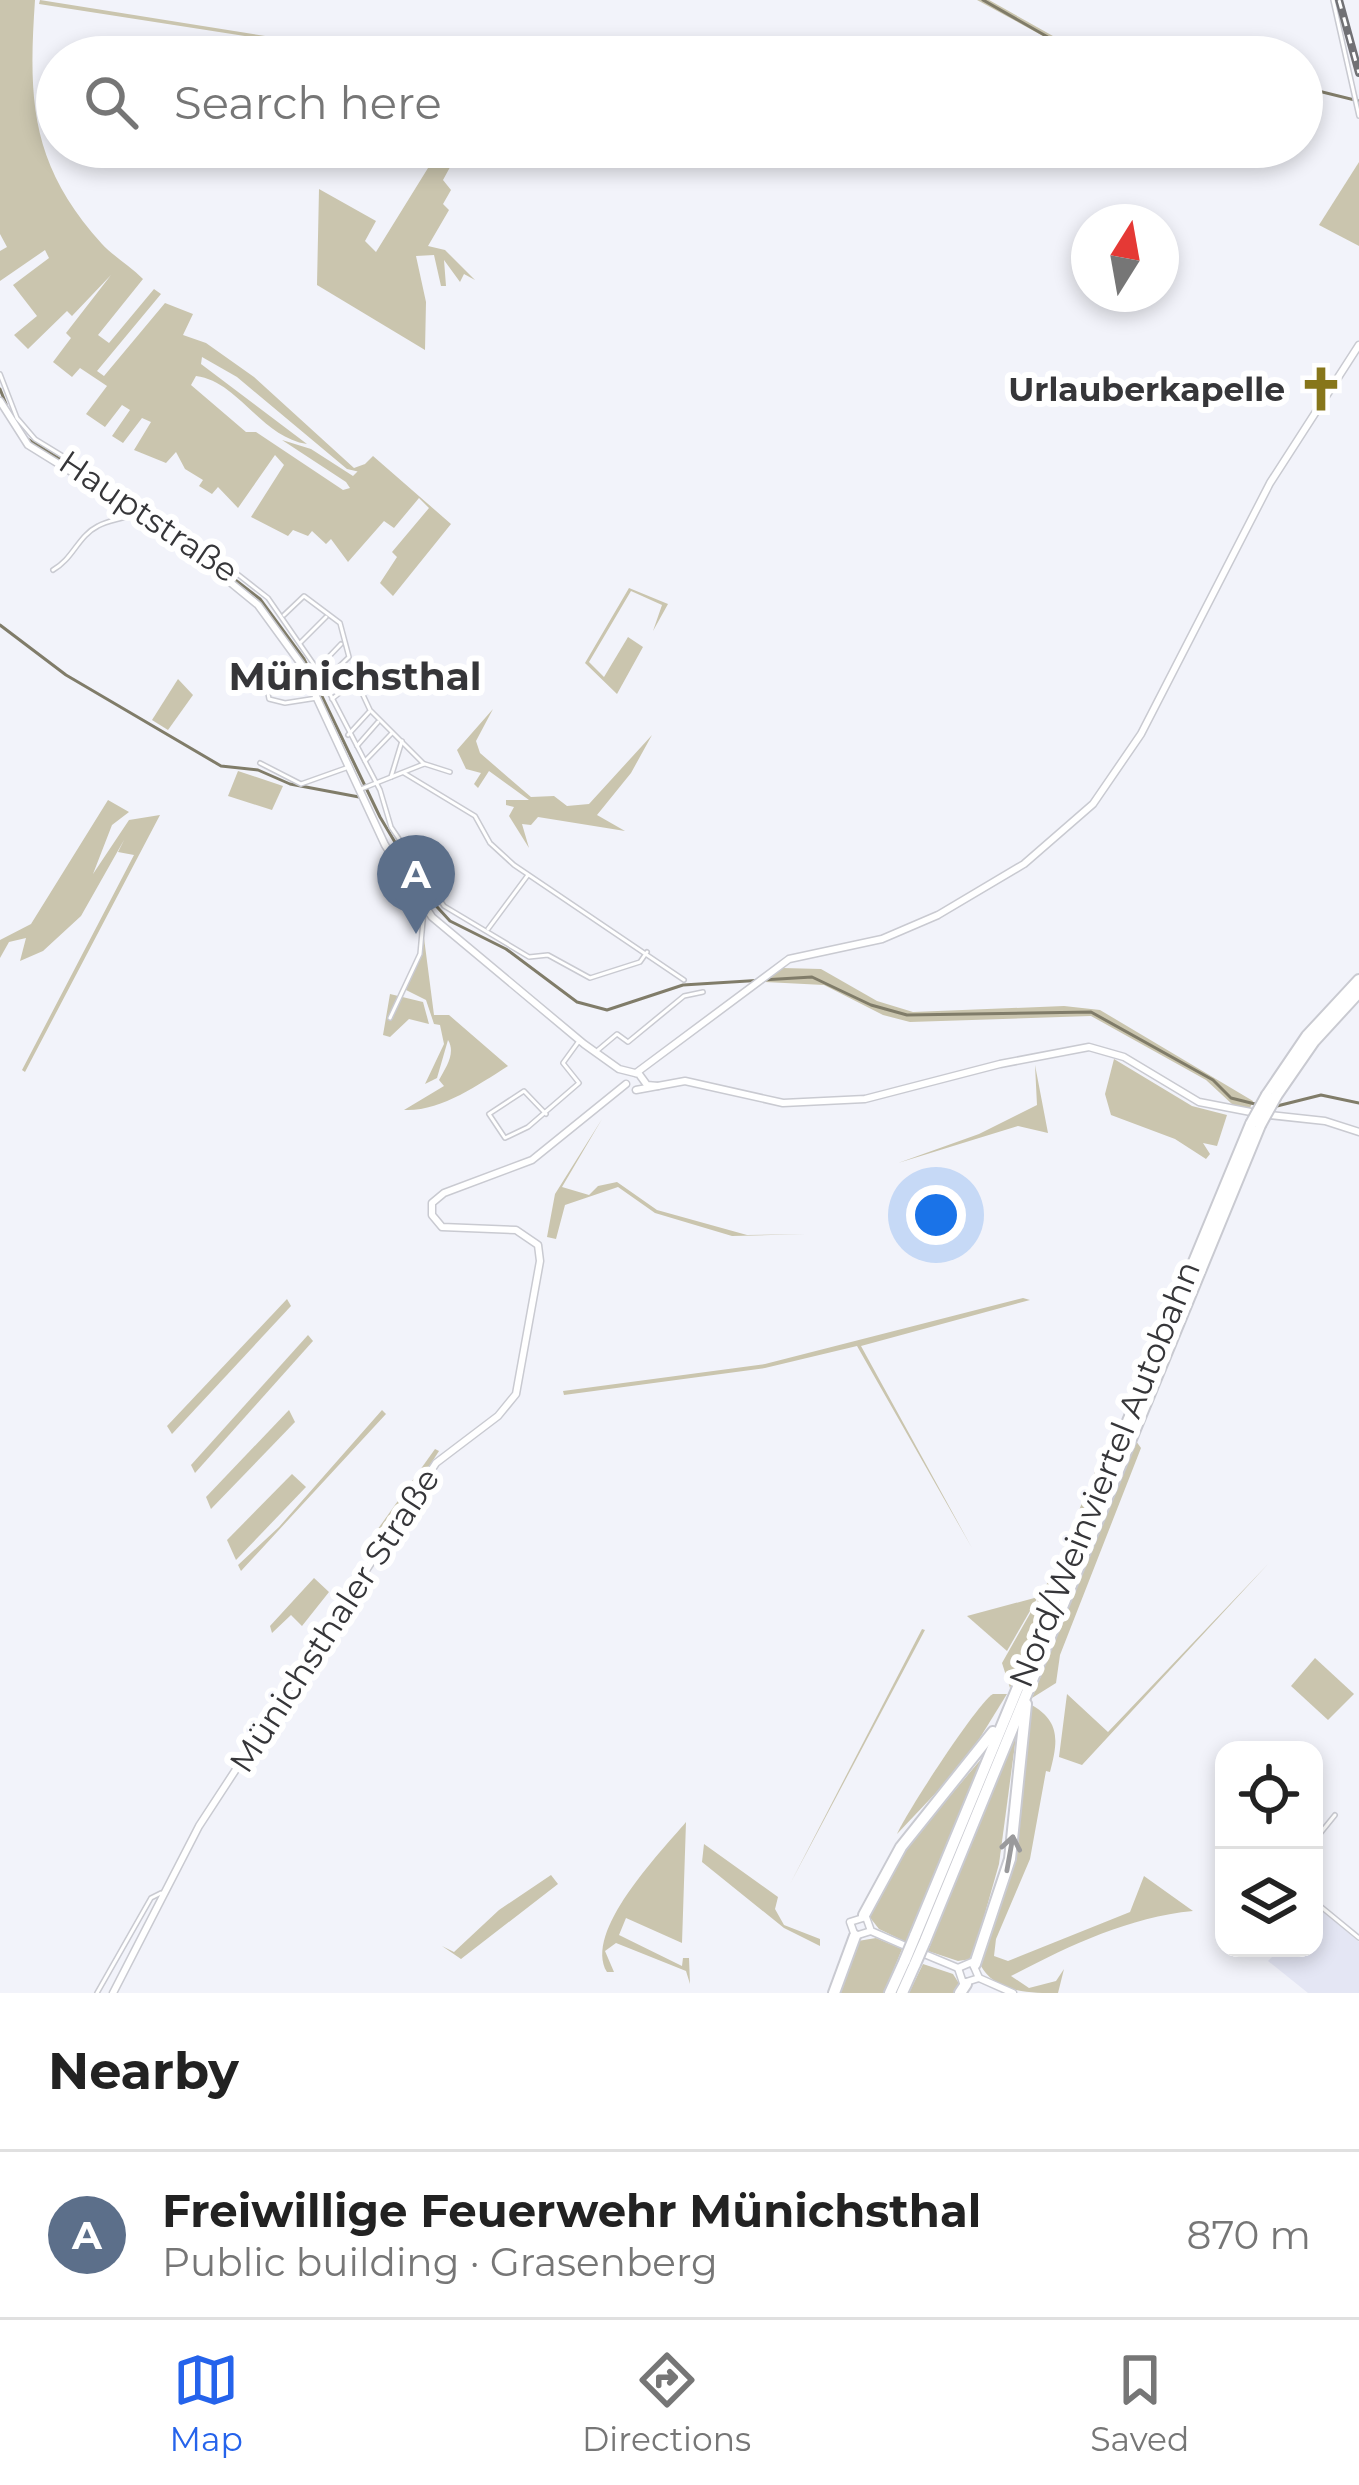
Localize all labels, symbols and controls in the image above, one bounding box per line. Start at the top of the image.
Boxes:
search box [36,36,1323,168]
icon: search [78,69,144,135]
text: Search here [174,75,442,130]
north arrow [1071,204,1179,312]
church icon: Urlauberkapelle [1296,364,1346,414]
place label: Urlauberkapelle [1008,369,1285,409]
street label: Hauptstraße [52,442,246,590]
district label: Münichsthal [228,652,482,700]
pin: A [377,835,455,934]
your location [906,1185,966,1245]
street label: Nord/Weinviertel Autobahn [1000,1255,1208,1693]
street label: Münichsthaler Straße [221,1460,447,1780]
map controls [1215,1741,1323,1957]
button: locate [1215,1741,1323,1849]
one-way arrow [1000,1834,1023,1873]
button: layers [1215,1849,1323,1957]
text: Nearby [48,2040,239,2102]
text: Freiwillige Feuerwehr Münichsthal [162,2183,981,2238]
text: A [72,2211,102,2259]
text: 870 m [1187,2211,1311,2259]
text: Public building · Grasenberg [162,2238,718,2286]
tab: Map [170,2347,243,2459]
tab: Directions [582,2347,751,2459]
tab: Saved [1090,2347,1189,2459]

